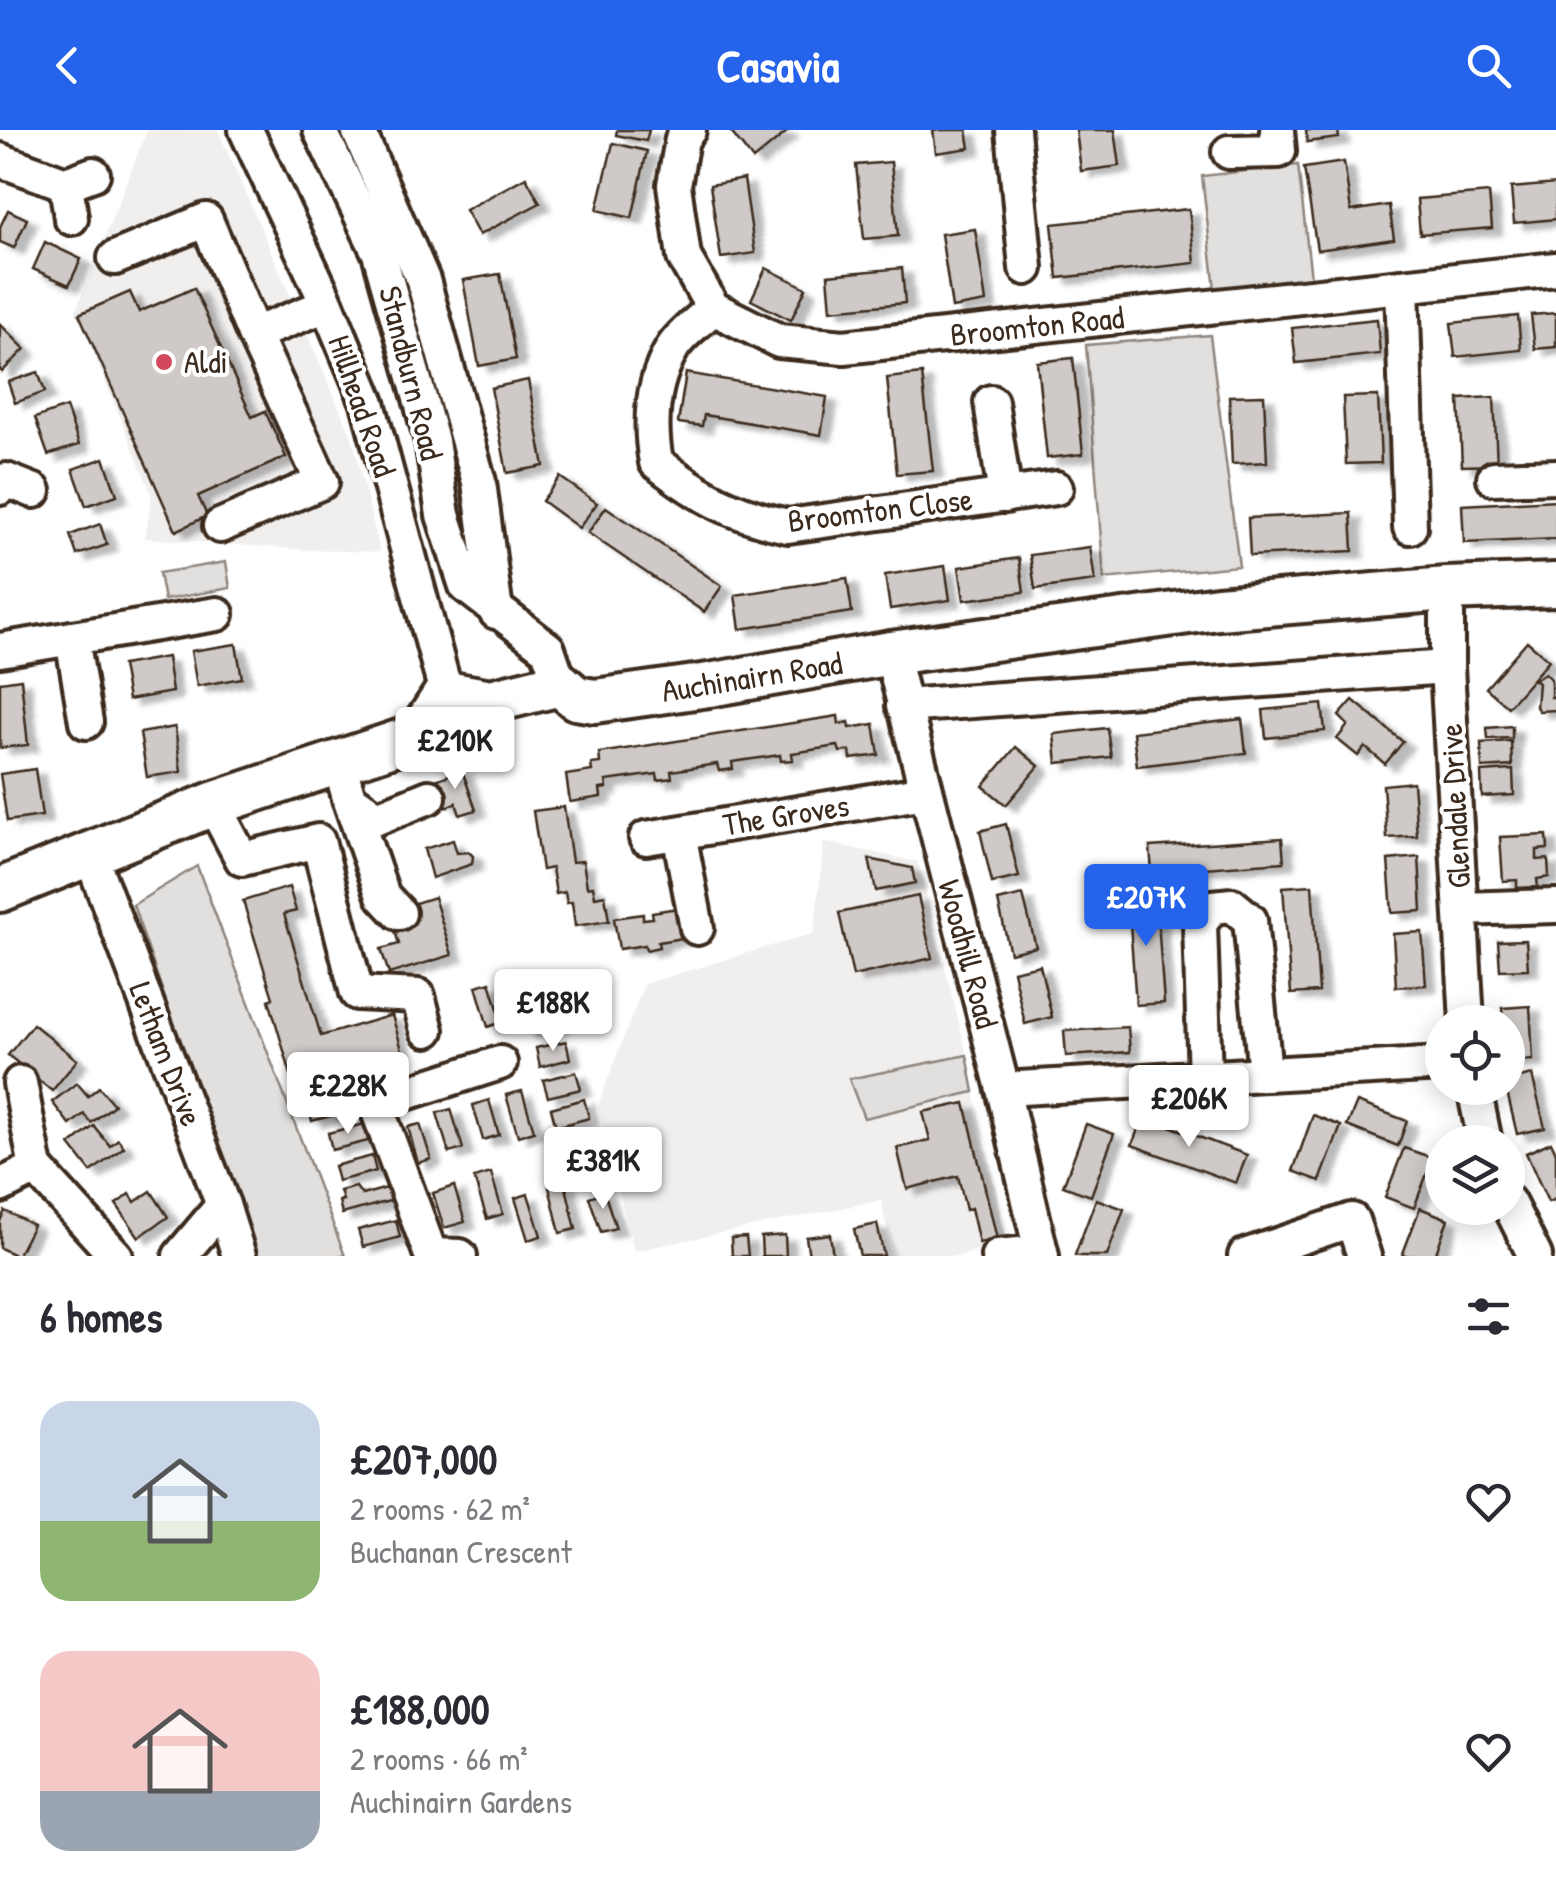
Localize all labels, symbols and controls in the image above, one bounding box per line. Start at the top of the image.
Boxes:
text: Casavia [717,35,840,96]
icon: back [40,38,95,93]
icon: search [1461,38,1516,93]
street label: Standburn Road [369,281,454,464]
street label: Broomton Road [948,295,1126,356]
street label: Hillhead Road [318,329,407,482]
place label: Aldi [184,340,228,383]
marker: Aldi [153,351,175,373]
street label: Broomton Close [785,477,975,542]
street label: Auchinairn Road [659,641,845,712]
pin: £210K [385,707,525,792]
text: £210K [417,718,493,761]
street label: Glendale Drive [1429,722,1480,890]
street label: The Groves [720,783,852,846]
pin: £207K [1076,864,1216,949]
street label: Woodhill Road [928,875,1009,1033]
text: £207K [1106,875,1186,918]
pin: £188K [483,969,623,1054]
street label: Letham Drive [119,976,214,1132]
text: £188K [516,980,590,1023]
map controls [1425,1005,1525,1225]
button: locate [1425,1005,1525,1105]
pin: £228K [278,1052,418,1137]
text: £228K [309,1063,387,1106]
pin: £206K [1119,1065,1259,1150]
text: £206K [1151,1076,1227,1119]
button: layers [1425,1125,1525,1225]
pin: £381K [533,1127,673,1212]
text: £381K [566,1138,640,1181]
text: 6 homes [40,1288,162,1345]
icon: filters [1461,1289,1516,1344]
text: £207,000 [350,1430,497,1487]
icon: home [120,1441,240,1561]
icon: heart [1461,1474,1516,1529]
text: 2 rooms · 62 m² [350,1487,530,1530]
text: Buchanan Crescent [350,1530,572,1573]
text: £188,000 [350,1680,490,1737]
icon: home [120,1691,240,1811]
icon: heart [1461,1724,1516,1779]
text: 2 rooms · 66 m² [350,1737,528,1780]
text: Auchinairn Gardens [350,1780,572,1823]

